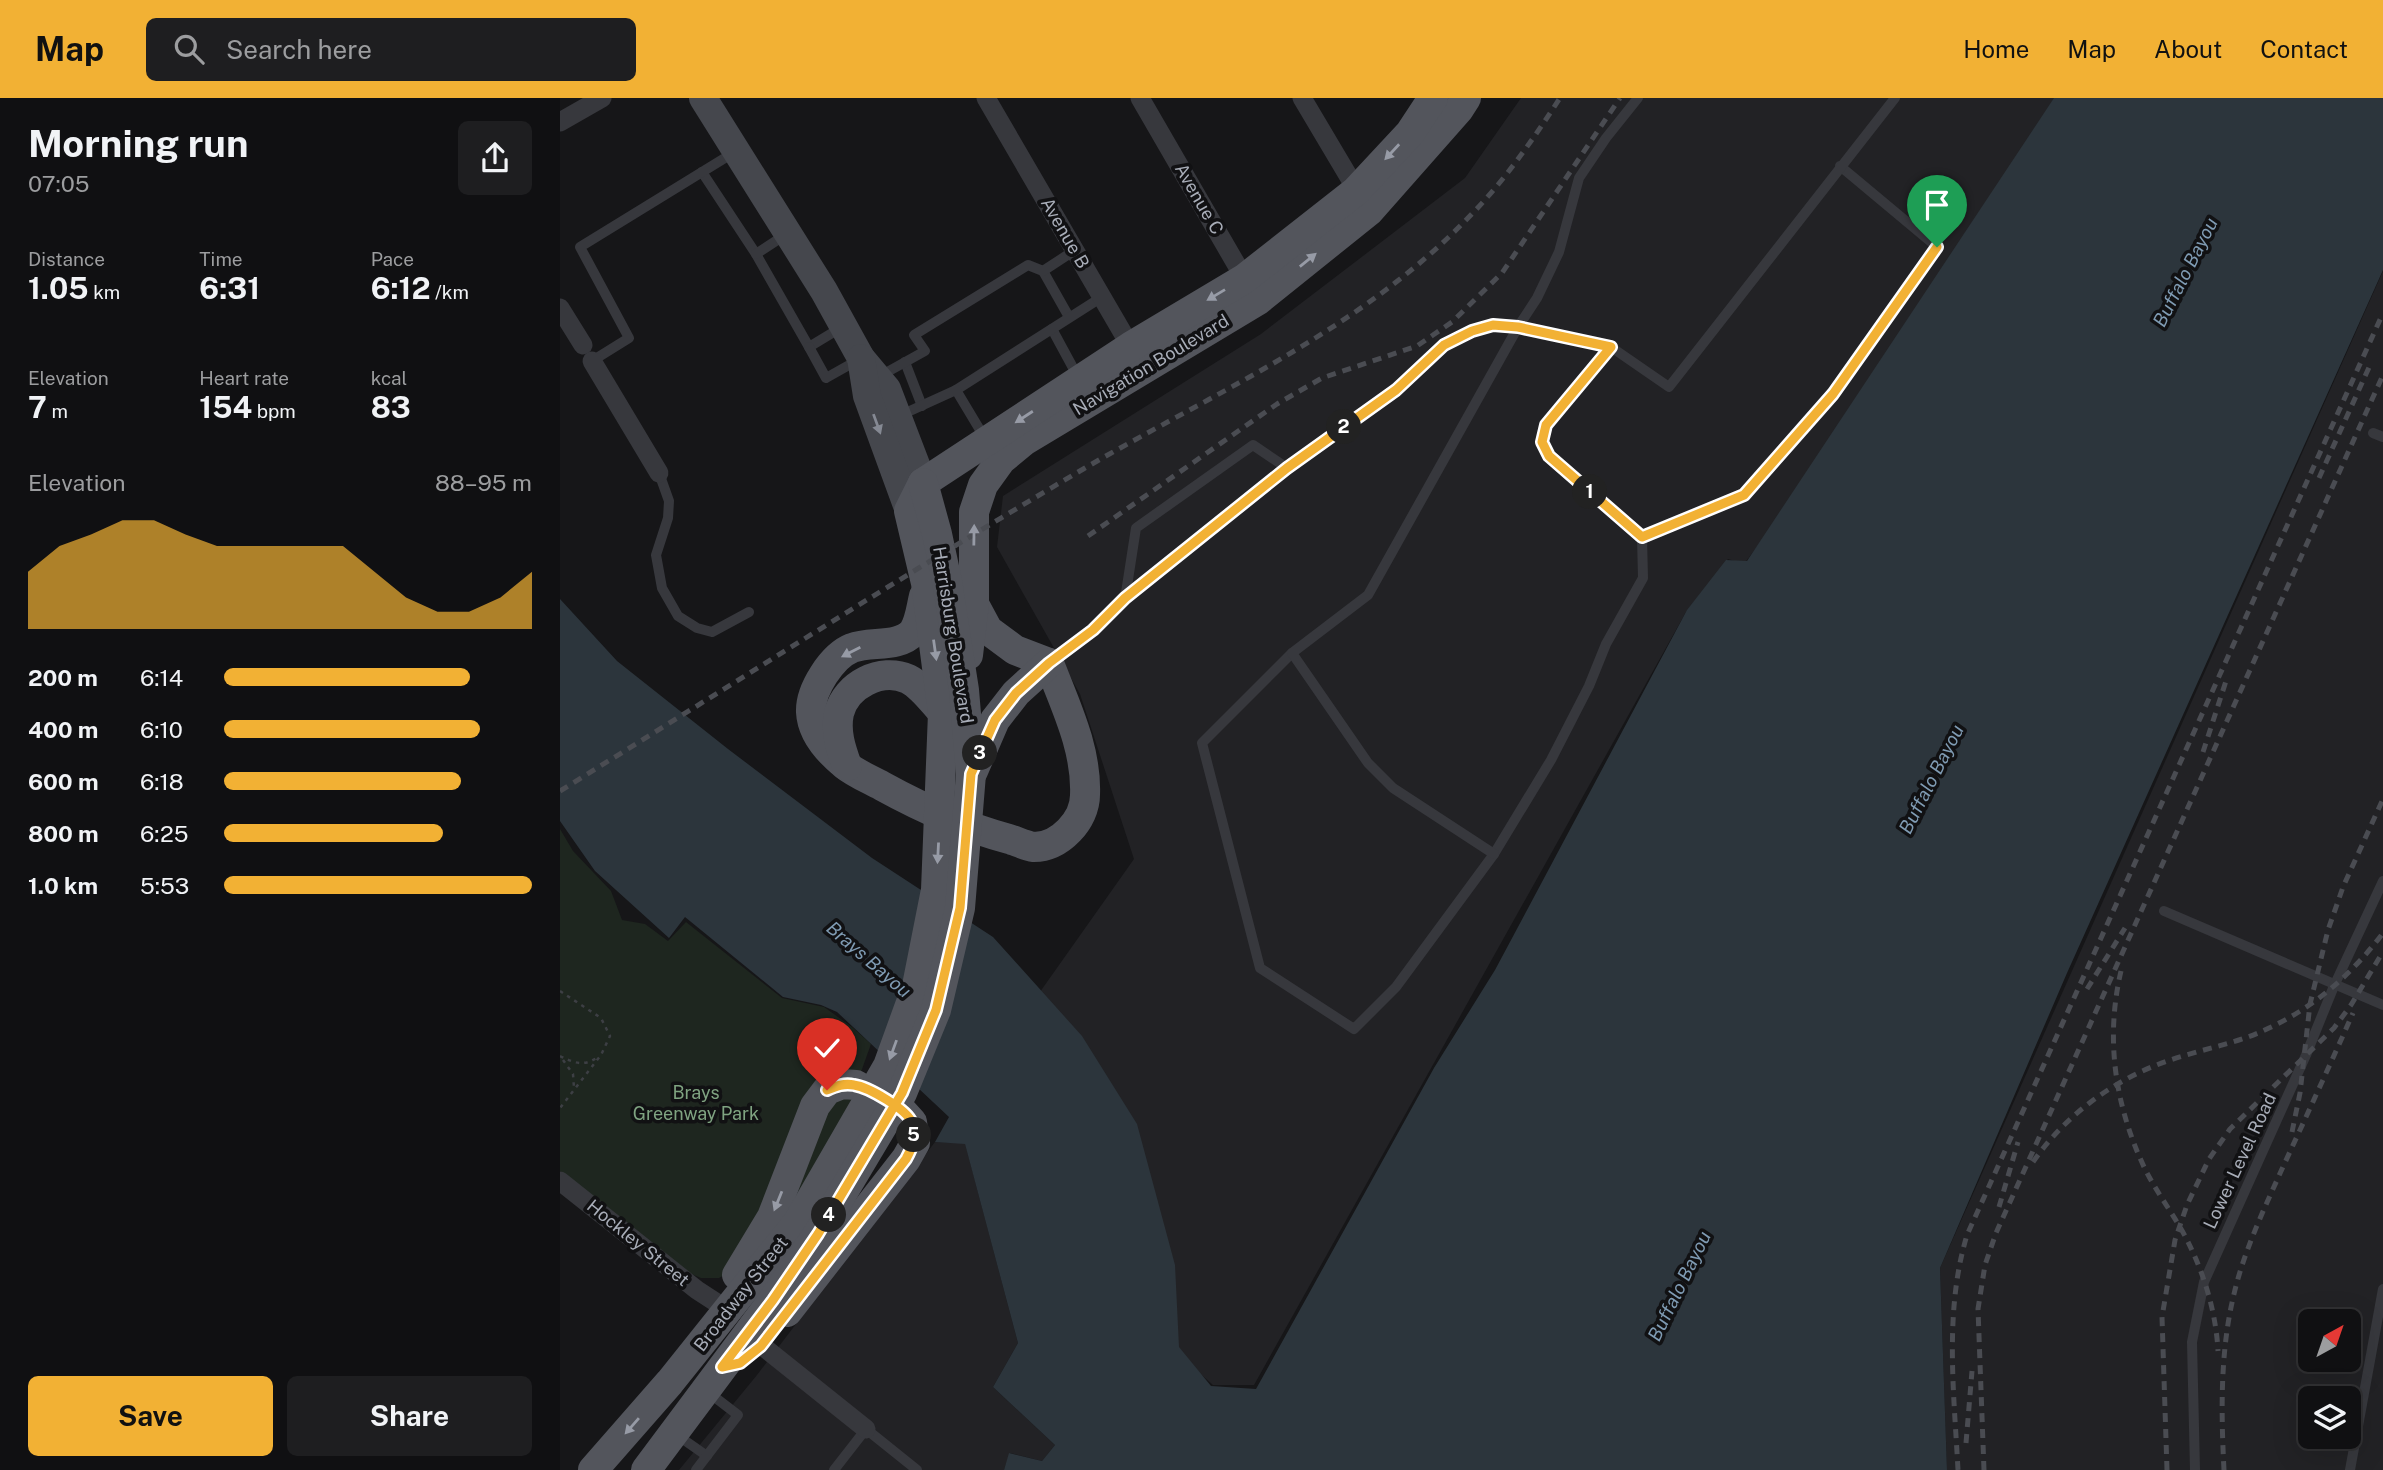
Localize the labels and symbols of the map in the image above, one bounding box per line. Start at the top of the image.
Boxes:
one-way arrow [1385,143,1401,160]
street label: Avenue C [1171,160,1228,238]
pin [1907,175,1967,247]
street label: Avenue B [1037,194,1094,272]
water label: Buffalo Bayou [2148,214,2222,330]
one-way arrow [1299,252,1317,267]
one-way arrow [1207,289,1226,302]
street label: Navigation Boulevard [1069,310,1232,419]
one-way arrow [1014,410,1034,423]
pin: 2 [1326,410,1362,444]
one-way arrow [872,414,883,435]
pin: 1 [1572,474,1608,510]
one-way arrow [968,524,979,546]
street label: Harrisburg Boulevard [929,545,978,725]
one-way arrow [930,639,941,661]
one-way arrow [841,646,861,658]
water label: Buffalo Bayou [1894,721,1968,837]
pin: 3 [962,736,998,770]
one-way arrow [932,842,943,864]
water label: Brays Bayou [822,916,916,1002]
pin [797,1018,857,1090]
one-way arrow [887,1040,898,1061]
park label: Brays Greenway Park [633,1082,759,1124]
street label: Lower Level Road [2199,1090,2280,1232]
pin: 5 [896,1118,932,1152]
one-way arrow [772,1191,783,1212]
street label: Hockley Street [583,1195,694,1290]
pin: 4 [812,1198,846,1232]
water label: Buffalo Bayou [1643,1227,1715,1345]
street label: Broadway Street [689,1232,792,1355]
north arrow [2298,1309,2361,1372]
one-way arrow [624,1417,640,1435]

